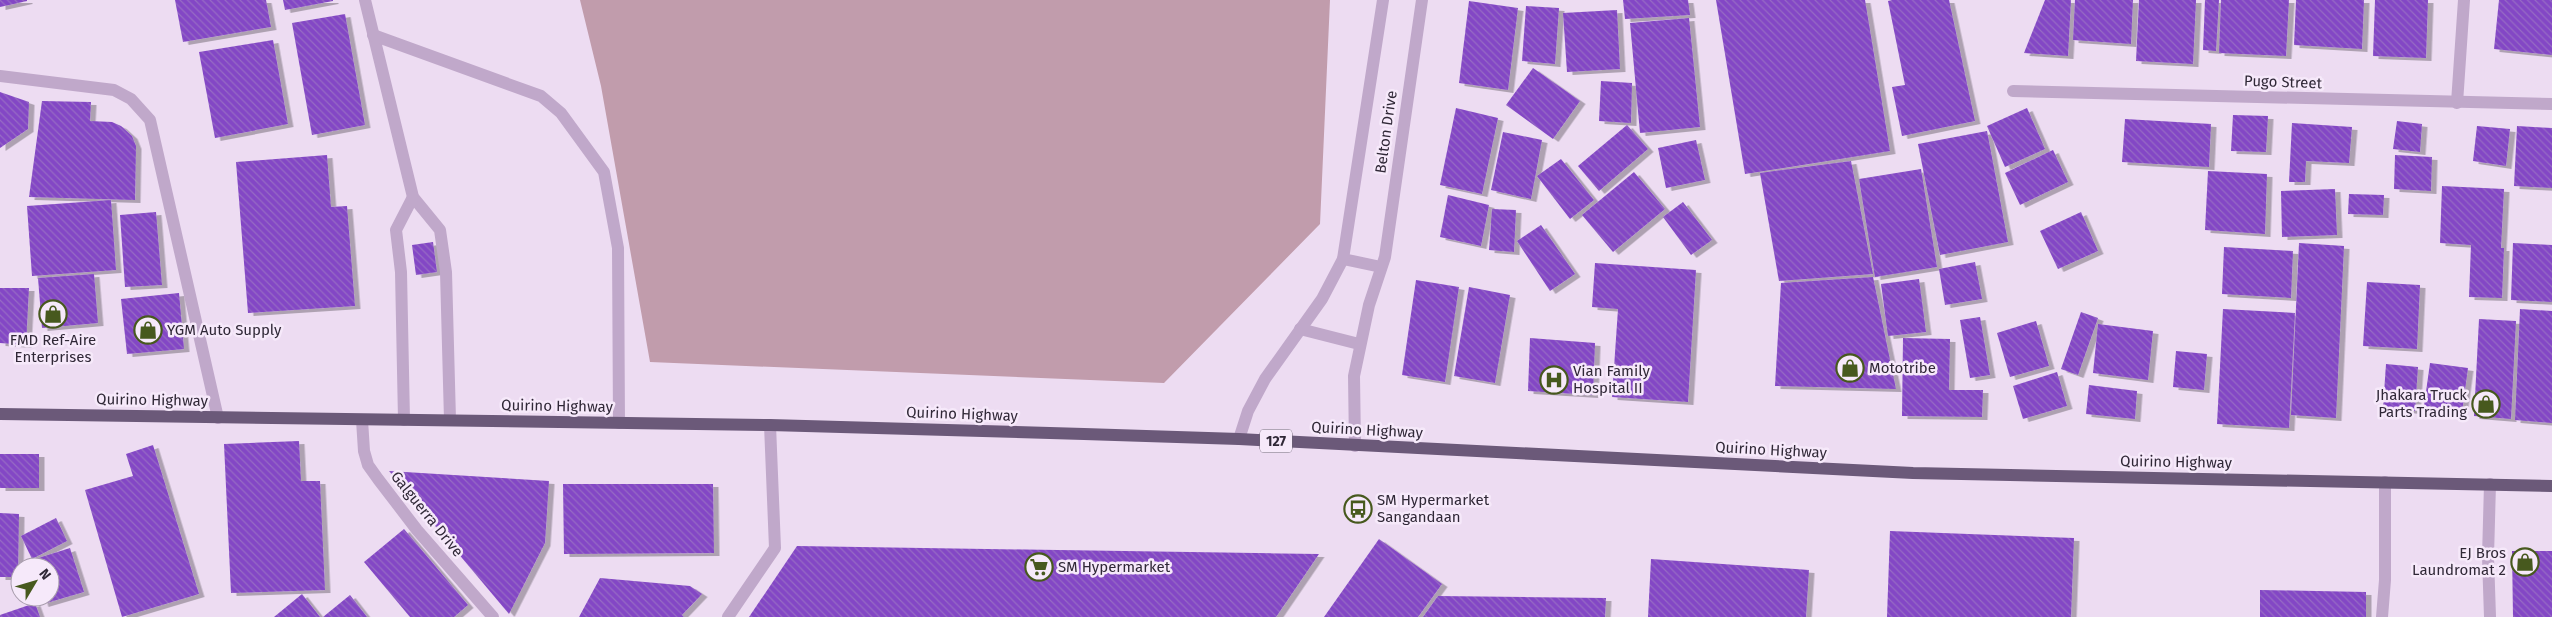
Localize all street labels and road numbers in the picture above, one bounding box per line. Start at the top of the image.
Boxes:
street label: Pugo Street [2244,72,2323,92]
street label: Belton Drive [1371,89,1401,175]
street label: Quirino Highway [96,390,209,410]
street label: Quirino Highway [501,396,614,416]
street label: Quirino Highway [906,403,1019,425]
street label: Quirino Highway [1311,418,1424,442]
road number: 127 [1260,430,1292,452]
street label: Quirino Highway [1715,438,1828,462]
street label: Quirino Highway [2120,452,2233,472]
street label: Galguerra Drive [387,468,467,560]

